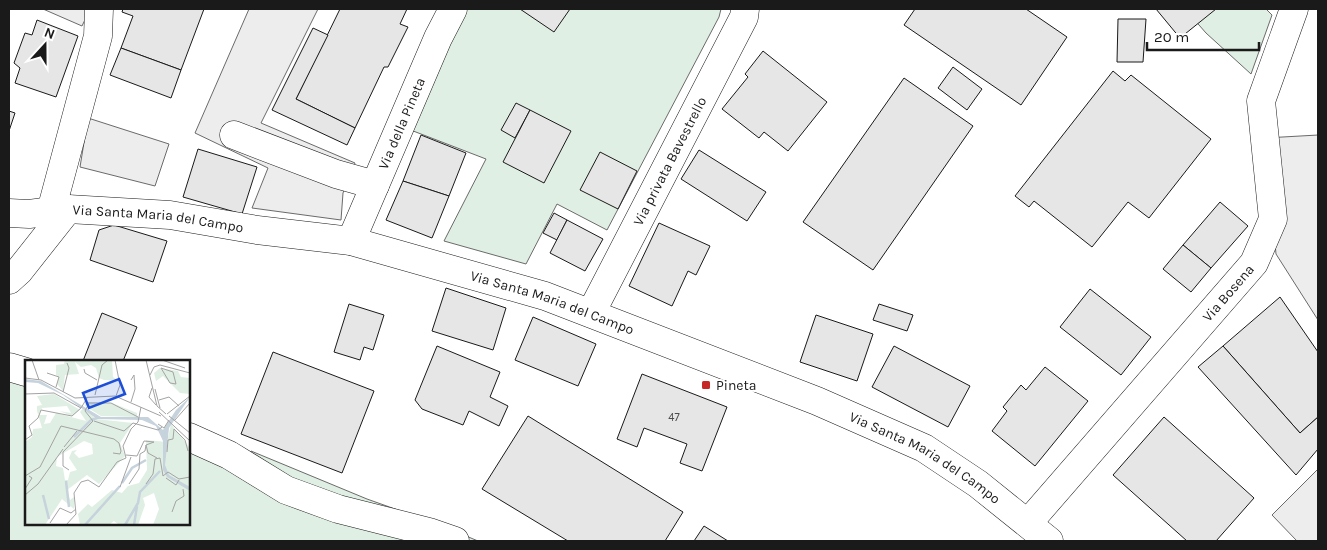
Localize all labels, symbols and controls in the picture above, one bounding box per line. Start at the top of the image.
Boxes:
north arrow [20,20,70,70]
scale bar [1147,20,1260,52]
text: N [42,24,57,43]
text: 20 m [1154,28,1189,46]
street label: Via della Pineta [374,75,429,172]
street label: Via privata Bavestrello [629,94,710,228]
street label: Via Santa Maria del Campo [72,201,245,236]
street label: Via Bosena [1199,261,1258,325]
street label: Via Santa Maria del Campo [469,267,637,338]
inset map [25,360,190,525]
place label: Pineta [716,377,757,394]
marker: Pineta [700,379,712,391]
street label: Via Santa Maria del Campo [847,408,1004,507]
house number: 47 [668,411,680,424]

